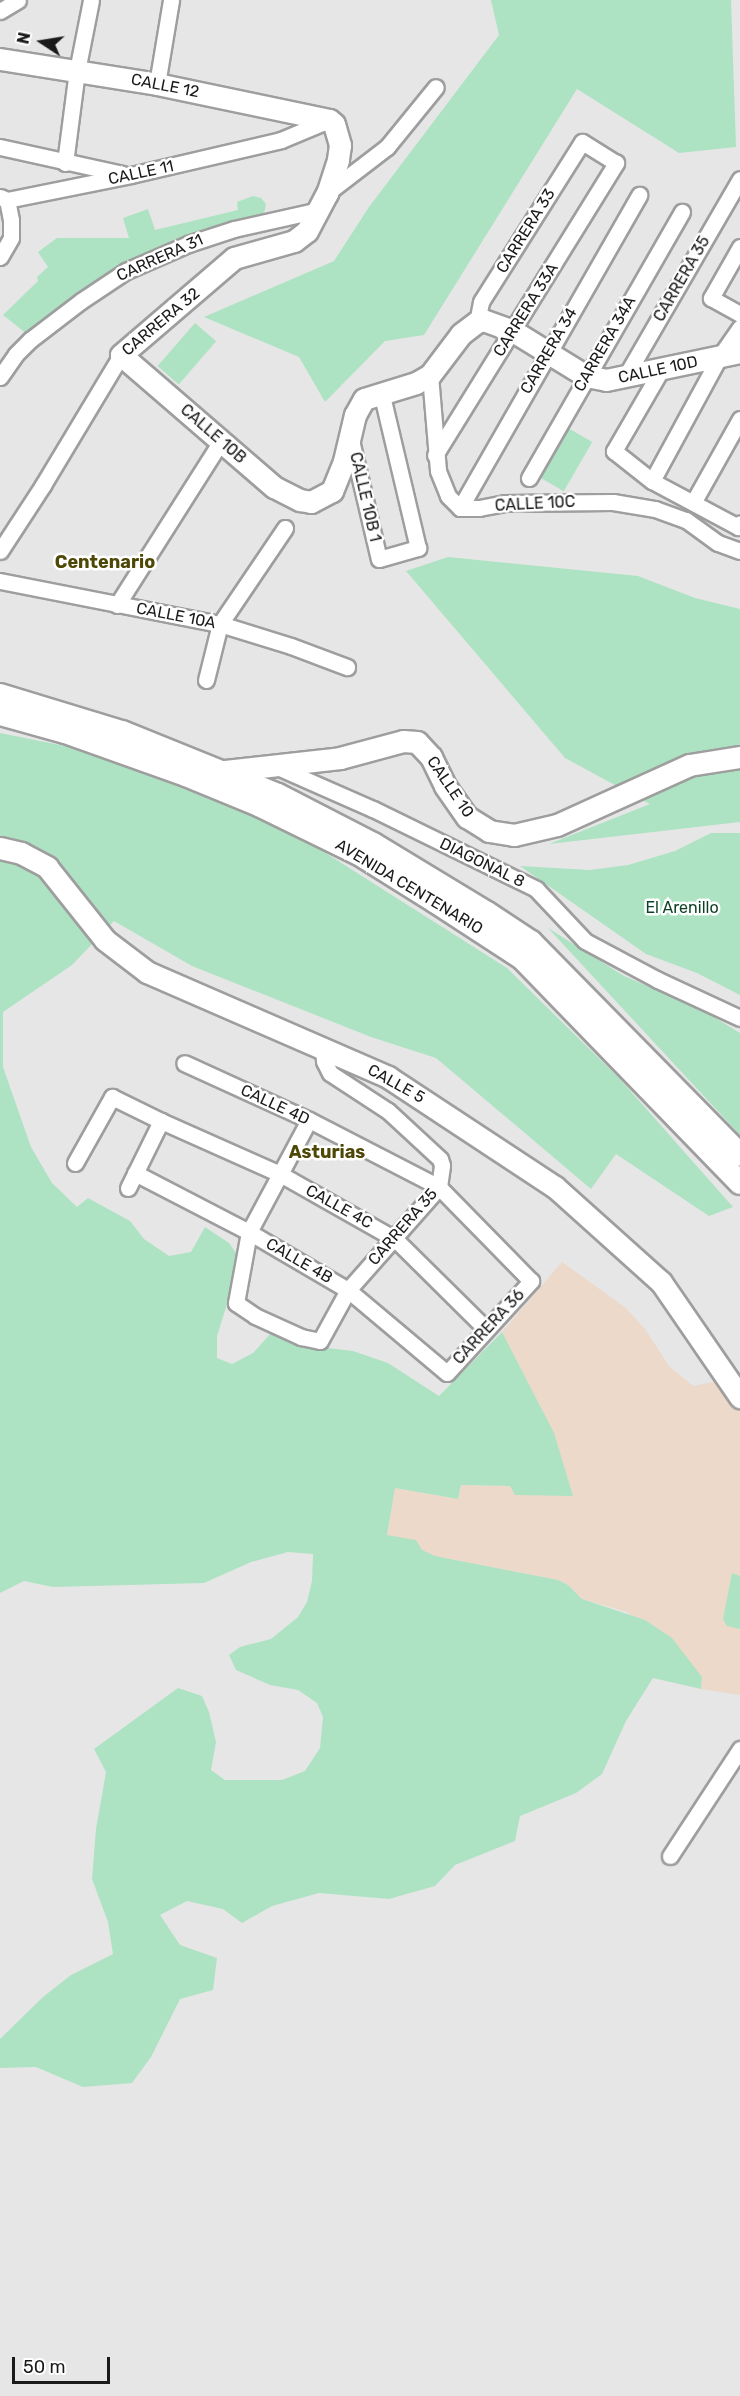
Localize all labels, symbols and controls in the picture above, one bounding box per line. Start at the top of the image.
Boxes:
north arrow [12,12,72,72]
text: N [13,31,34,46]
street label: CALLE 12 [129,70,201,102]
street label: CALLE 11 [106,157,176,189]
street label: CARRERA 33 [492,185,560,277]
street label: CARRERA 31 [114,230,206,286]
street label: CARRERA 35 [650,233,714,325]
street label: CARRERA 33A [490,260,562,360]
street label: CARRERA 32 [118,284,204,360]
street label: CARRERA 34A [570,293,640,395]
street label: CARRERA 34 [517,304,581,398]
street label: CALLE 10D [616,352,700,388]
street label: CALLE 10B [176,400,250,468]
street label: CALLE 10B 1 [345,450,385,544]
street label: CALLE 10C [494,492,576,516]
district label: Centenario [55,551,155,573]
street label: CALLE 10A [135,599,217,633]
street label: CALLE 10 [422,753,478,821]
street label: DIAGONAL 8 [436,834,528,892]
street label: AVENIDA CENTENARIO [332,835,486,939]
park label: El Arenillo [645,898,719,918]
street label: CALLE 5 [364,1060,428,1108]
street label: CALLE 4D [237,1081,313,1129]
district label: Asturias [289,1141,365,1163]
street label: CALLE 4C [302,1181,376,1233]
street label: CARRERA 35 [364,1184,442,1270]
street label: CALLE 4B [262,1234,336,1288]
street label: CARRERA 36 [449,1285,529,1369]
scale bar [15,2345,112,2383]
text: 50 m [23,2356,66,2378]

